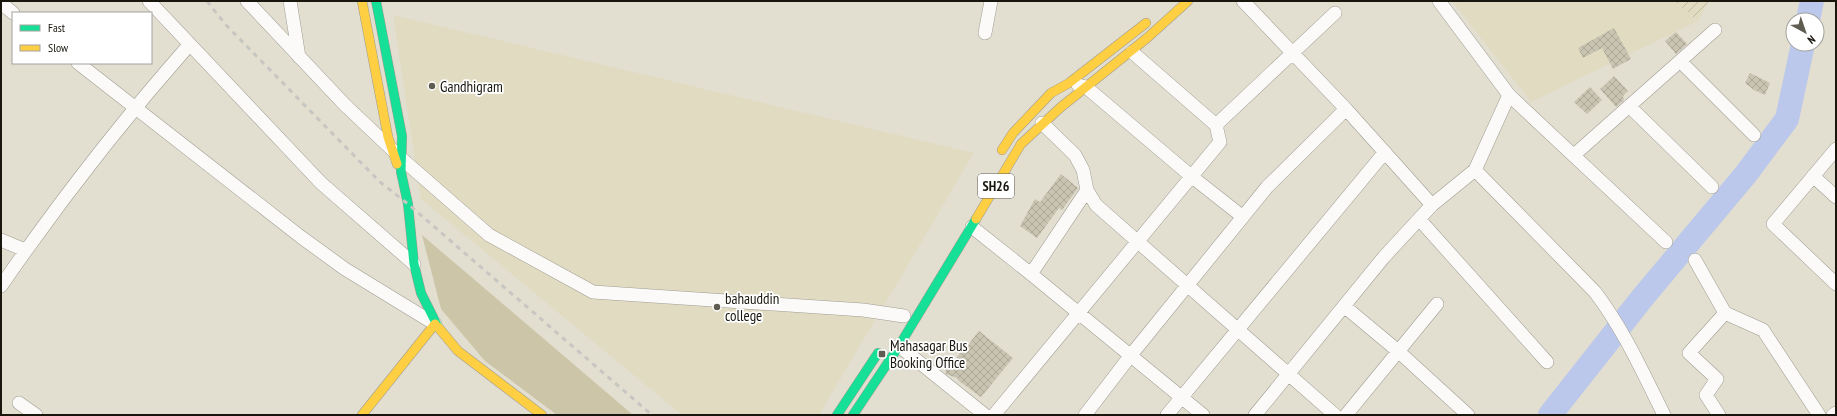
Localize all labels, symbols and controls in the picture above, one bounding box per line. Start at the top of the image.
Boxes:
legend [12,12,152,64]
north arrow [1785,12,1825,52]
text: Fast [48,20,66,35]
text: N [1805,32,1818,47]
text: Slow [48,40,69,55]
place label: Gandhigram [440,77,503,96]
marker: Gandhigram [427,81,437,91]
road number: SH26 [978,174,1014,198]
place label: bahauddin college [725,289,779,325]
marker: bahauddin college [712,302,722,312]
place label: Mahasagar Bus Booking Office [890,336,968,372]
marker: Mahasagar Bus Booking Office [877,349,887,359]

